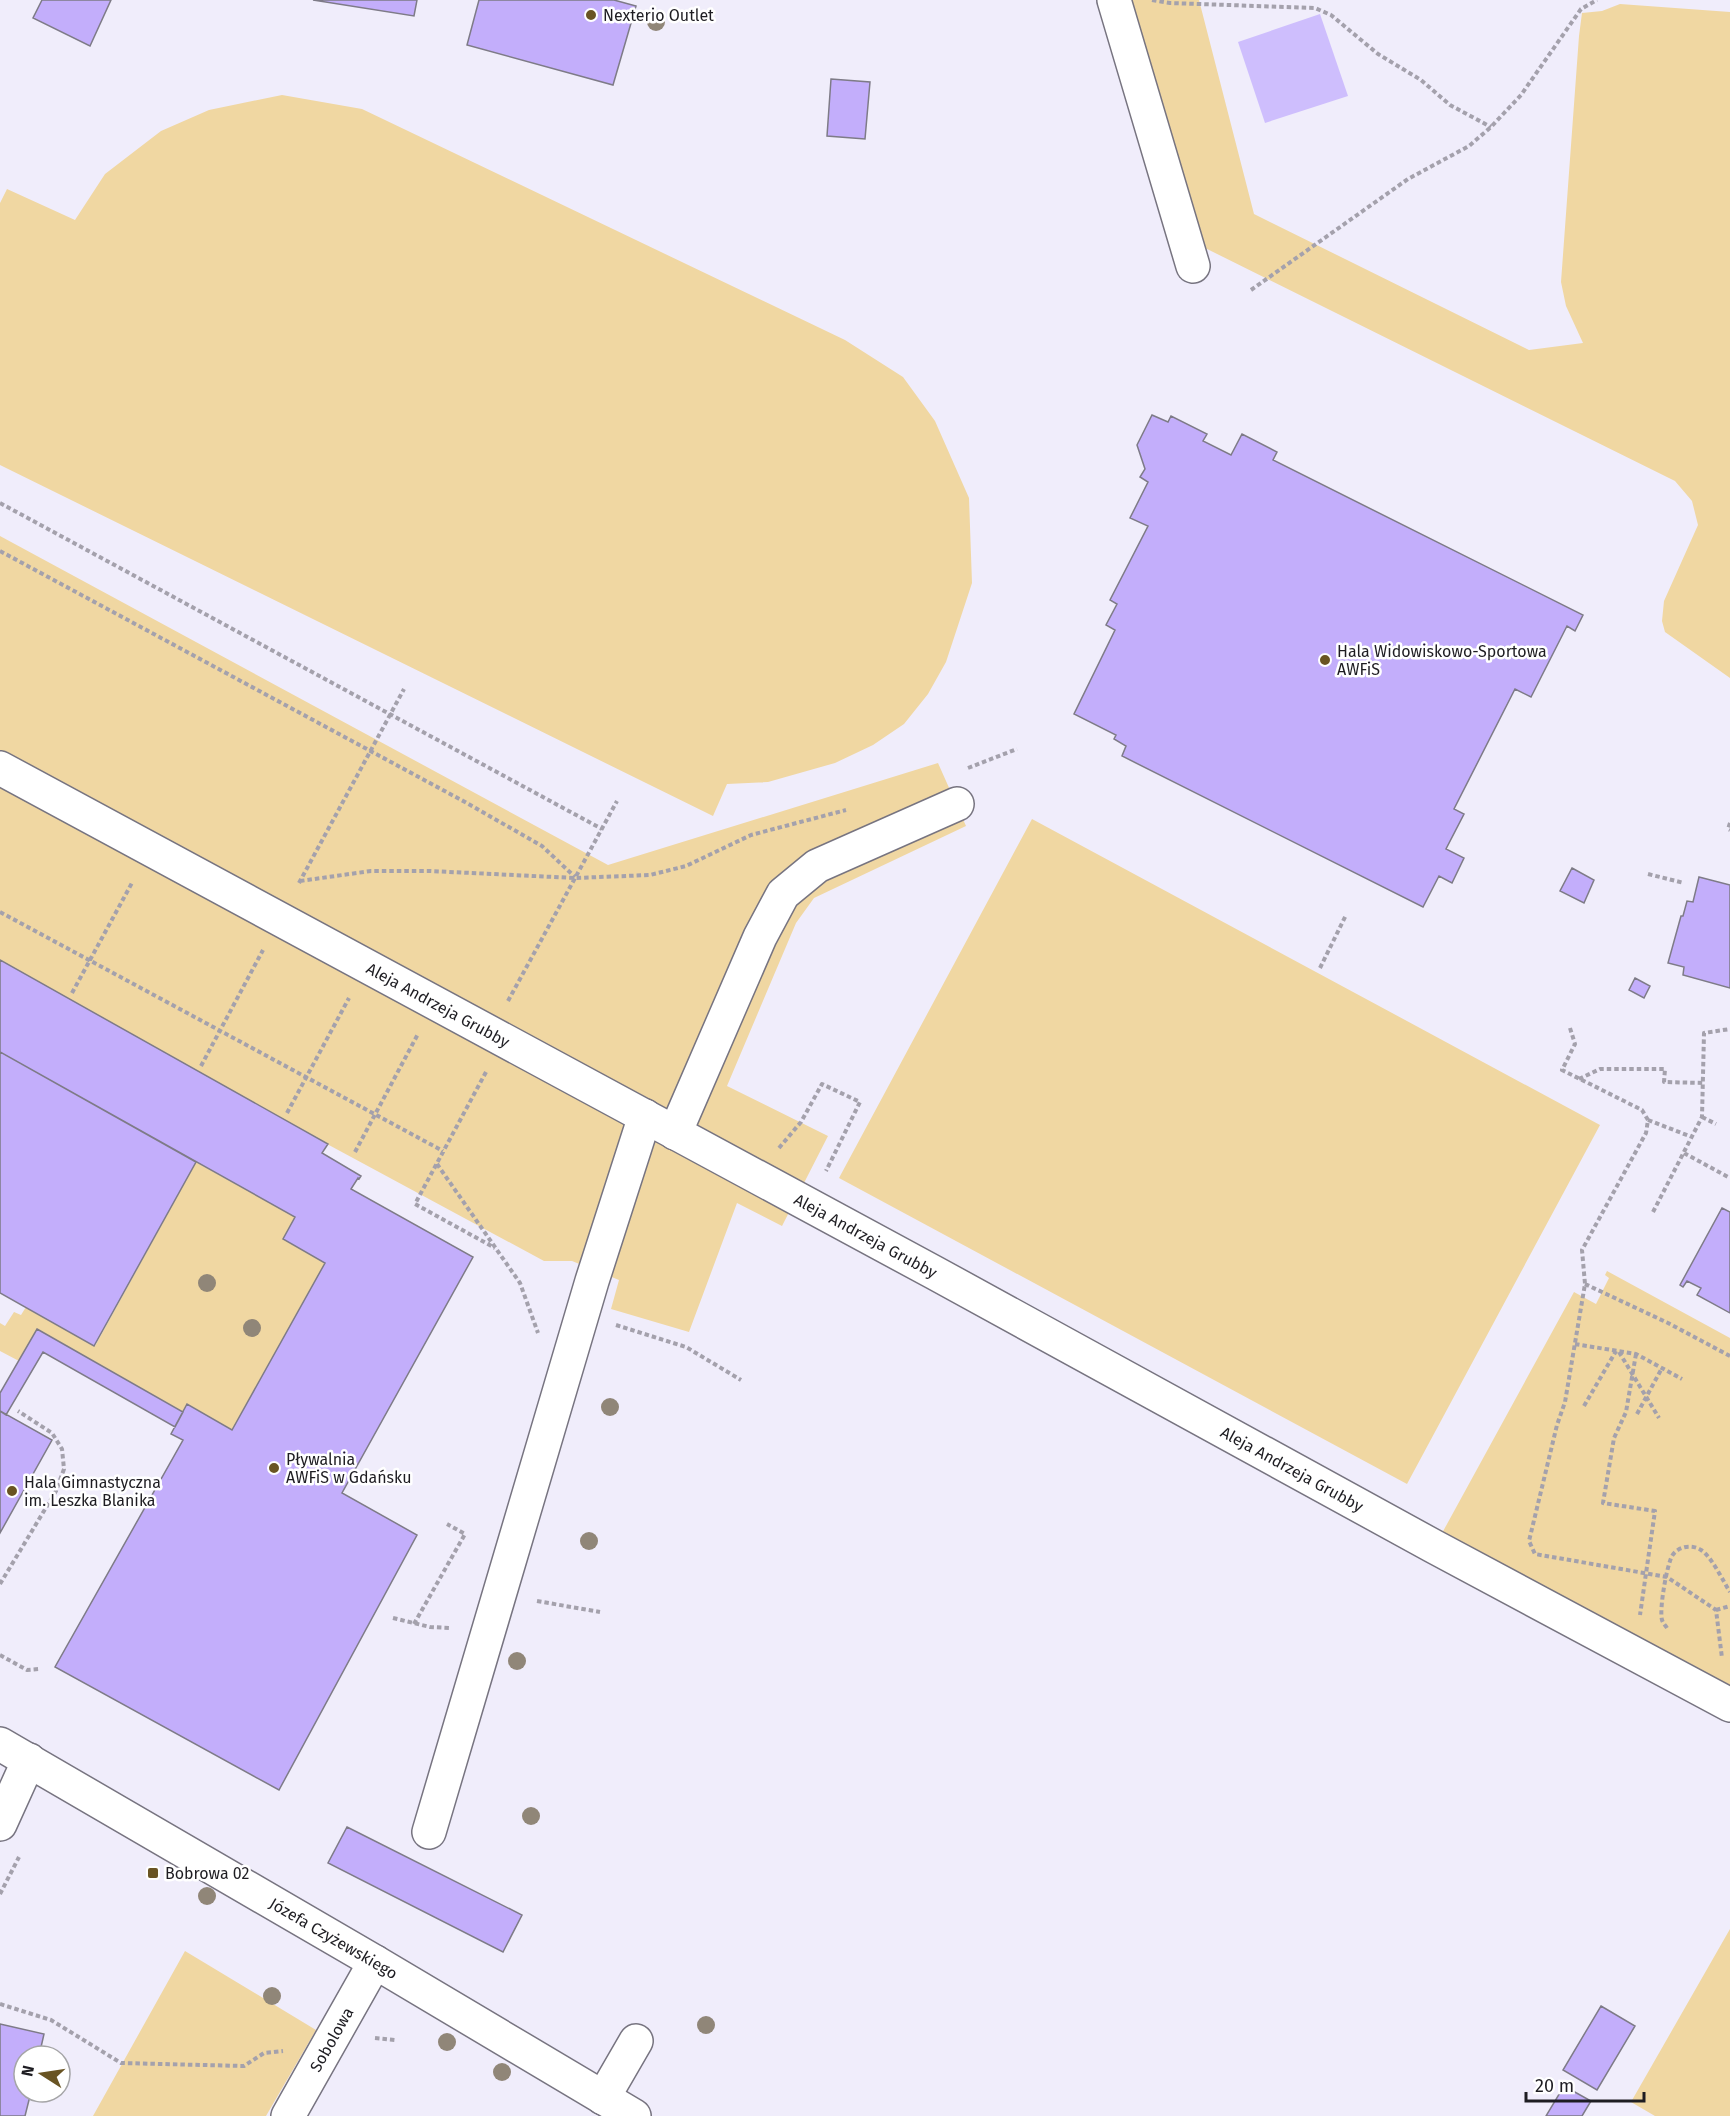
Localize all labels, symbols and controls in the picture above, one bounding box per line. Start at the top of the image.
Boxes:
place label: Nexterio Outlet [603,6,714,25]
marker: Nexterio Outlet [584,8,598,22]
place label: Hala Widowiskowo-Sportowa AWFiS [1337,642,1547,679]
marker: Hala Widowiskowo-Sportowa AWFiS [1318,653,1332,667]
street label: Aleja Andrzeja Grubby [363,959,513,1051]
street label: Aleja Andrzeja Grubby [791,1190,940,1282]
street label: Aleja Andrzeja Grubby [1217,1423,1367,1516]
place label: Pływalnia AWFiS w Gdańsku [286,1450,411,1487]
marker: Pływalnia AWFiS w Gdańsku [267,1461,281,1475]
place label: Hala Gimnastyczna im. Leszka Blanika [24,1473,161,1510]
marker: Hala Gimnastyczna im. Leszka Blanika [5,1484,19,1498]
place label: Bobrowa 02 [165,1864,250,1883]
marker: Bobrowa 02 [146,1866,160,1880]
street label: Józefa Czyżewskiego [266,1894,401,1983]
street label: Sobolowa [306,2004,357,2075]
north arrow [12,2044,72,2104]
text: N [17,2064,38,2078]
scale bar [1526,2065,1644,2103]
text: 20 m [1535,2075,1574,2097]

